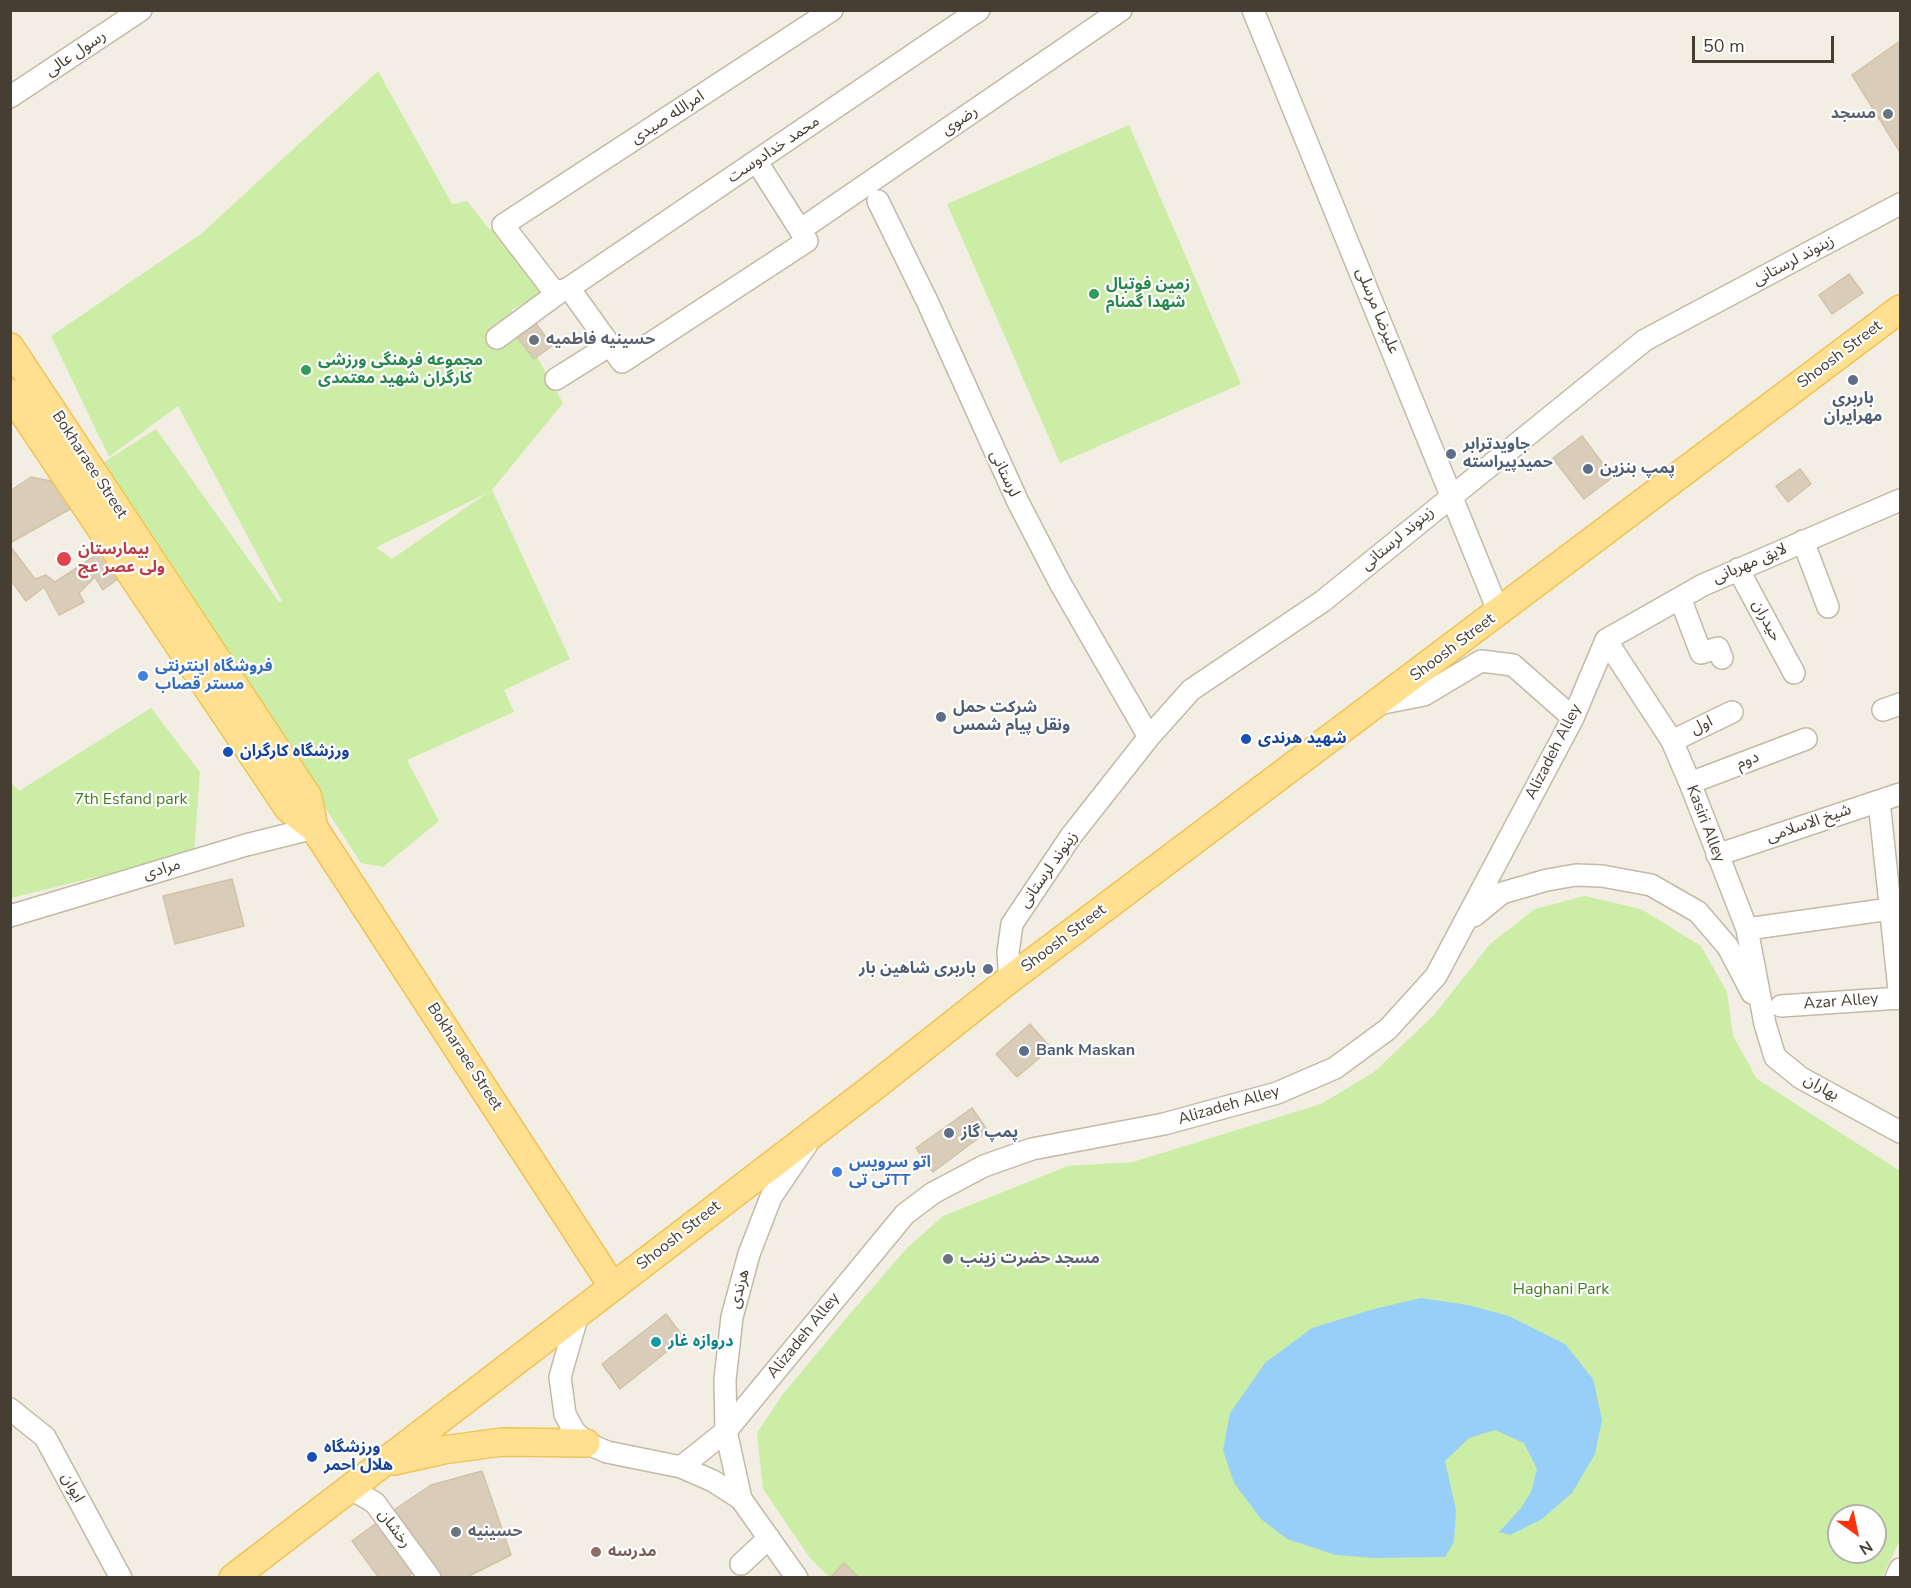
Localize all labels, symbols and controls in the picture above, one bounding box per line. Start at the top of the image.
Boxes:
scale bar [1695,24,1838,62]
street label: رسول عالی [42,27,110,81]
text: 50 m [1703,34,1745,58]
street label: امرالله صیدی [628,87,708,149]
street label: رضوی [938,102,982,140]
place label: مسجد [1831,104,1876,124]
marker: مسجد [1881,107,1895,121]
street label: محمد خدادوست [724,112,824,188]
street label: زینوند لرستانی [1750,232,1838,290]
street label: علیرضا مرسلی [1351,265,1403,357]
place label: زمین فوتبال شهدا گمنام [1106,275,1190,313]
marker: زمین فوتبال شهدا گمنام [1087,287,1101,301]
street label: Shoosh Street [1794,317,1886,393]
place label: حسینیه فاطمیه [546,330,655,350]
marker: حسینیه فاطمیه [527,333,541,347]
place label: مجموعه فرهنگی ورزشی کارگران شهید معتمدی [318,351,483,389]
marker: مجموعه فرهنگی ورزشی کارگران شهید معتمدی [299,363,313,377]
marker: باربری مهرایران [1846,373,1860,387]
place label: باربری مهرایران [1824,389,1882,427]
street label: Bokharaee Street [47,408,131,522]
place label: جاویدترابر حمیدپیراسته [1463,435,1553,473]
marker: جاویدترابر حمیدپیراسته [1444,447,1458,461]
street label: لرستانی [985,448,1023,500]
place label: پمپ بنزین [1600,459,1675,479]
marker: پمپ بنزین [1581,462,1595,476]
street label: زینوند لرستانی [1358,503,1438,575]
place label: بیمارستان ولی عصر عج [78,540,165,578]
street label: لایق مهربانی [1710,540,1790,588]
marker: بیمارستان ولی عصر عج [55,550,73,568]
street label: حیدران [1747,597,1785,645]
street label: Shoosh Street [1407,610,1499,686]
place label: فروشگاه اینترنتی مستر قصاب [155,657,272,695]
marker: فروشگاه اینترنتی مستر قصاب [136,669,150,683]
place label: شرکت حمل ونقل پیام شمس [953,698,1070,736]
street label: Alizadeh Alley [1522,701,1586,803]
marker: شرکت حمل ونقل پیام شمس [934,710,948,724]
street label: اول [1688,713,1716,739]
place label: شهید هرندی [1258,729,1347,749]
marker: شهید هرندی [1239,732,1253,746]
place label: ورزشگاه کارگران [240,742,349,762]
marker: ورزشگاه کارگران [221,745,235,759]
street label: دوم [1734,748,1762,774]
street label: Kasiri Alley [1682,783,1728,865]
park label: 7th Esfand park [74,790,188,810]
street label: شیخ الاسلامی [1764,801,1854,847]
street label: زینوند لرستانی [1015,828,1083,912]
street label: مرادی [141,855,183,885]
street label: Shoosh Street [1018,901,1110,977]
place label: باربری شاهین بار [859,959,976,979]
marker: باربری شاهین بار [981,962,995,976]
street label: Azar Alley [1803,990,1879,1014]
street label: Bokharaee Street [422,1000,506,1114]
place label: Bank Maskan [1036,1041,1135,1061]
marker: Bank Maskan [1017,1044,1031,1058]
street label: بهاران [1800,1071,1842,1105]
street label: Alizadeh Alley [1176,1082,1282,1130]
place label: پمپ گاز [961,1123,1018,1143]
marker: پمپ گاز [942,1126,956,1140]
place label: اتو سرویس تی تیTT [849,1153,931,1191]
marker: اتو سرویس تی تیTT [830,1165,844,1179]
street label: Shoosh Street [633,1197,725,1275]
place label: مسجد حضرت زینب [960,1249,1100,1269]
marker: مسجد حضرت زینب [941,1252,955,1266]
street label: هرندی [726,1267,754,1311]
park label: Haghani Park [1513,1280,1609,1300]
street label: Alizadeh Alley [764,1289,844,1383]
place label: دروازه غار [668,1332,733,1352]
marker: دروازه غار [649,1335,663,1349]
place label: ورزشگاه هلال احمر [324,1438,393,1476]
marker: ورزشگاه هلال احمر [305,1450,319,1464]
street label: ایوان [56,1470,88,1506]
north arrow [1827,1504,1887,1564]
street label: رخشان [373,1506,415,1552]
place label: حسینیه [468,1522,522,1542]
marker: حسینیه [449,1525,463,1539]
text: N [1855,1535,1877,1560]
place label: مدرسه [608,1542,657,1562]
marker: مدرسه [589,1545,603,1559]

